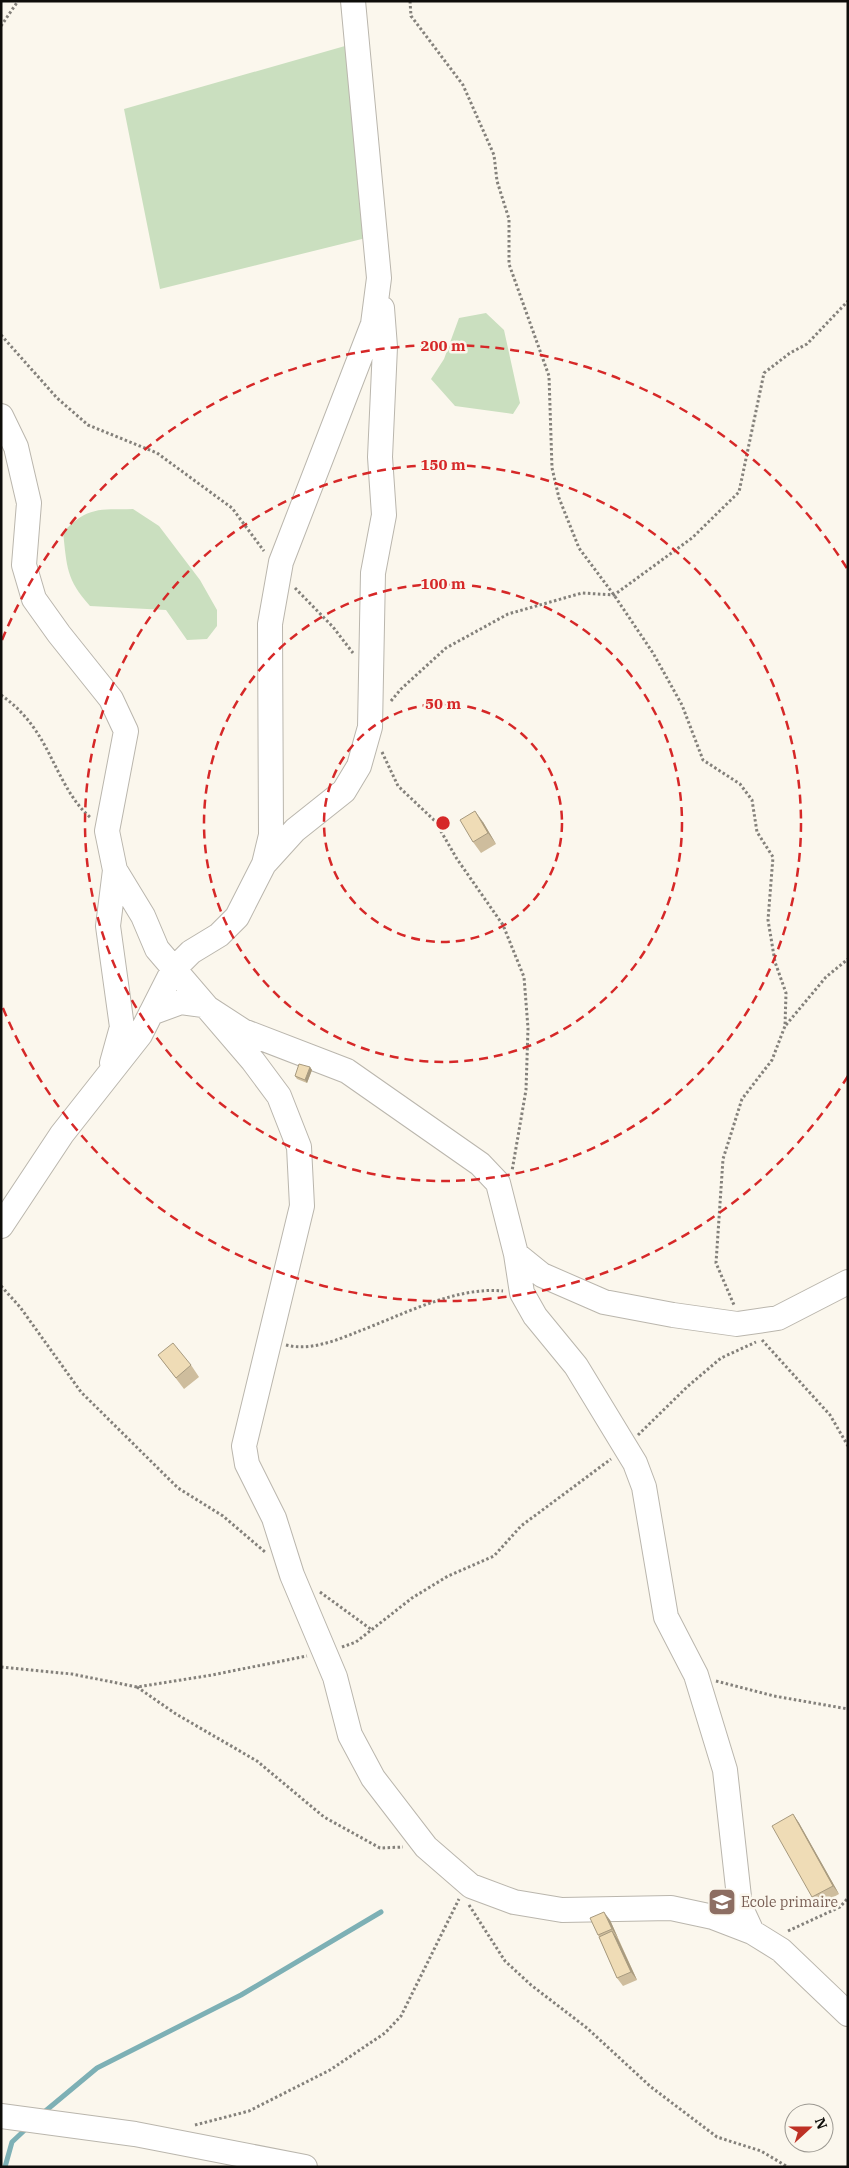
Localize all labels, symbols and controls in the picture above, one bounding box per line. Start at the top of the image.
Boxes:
text: 200 m [420,336,466,355]
text: 150 m [420,455,466,474]
text: 100 m [420,574,466,593]
text: 50 m [425,694,461,713]
centre of rings [434,814,452,832]
school or university icon: Ecole primaire [707,1887,737,1917]
place label: Ecole primaire [741,1893,838,1911]
north arrow [784,2103,834,2153]
text: N [811,2115,832,2132]

